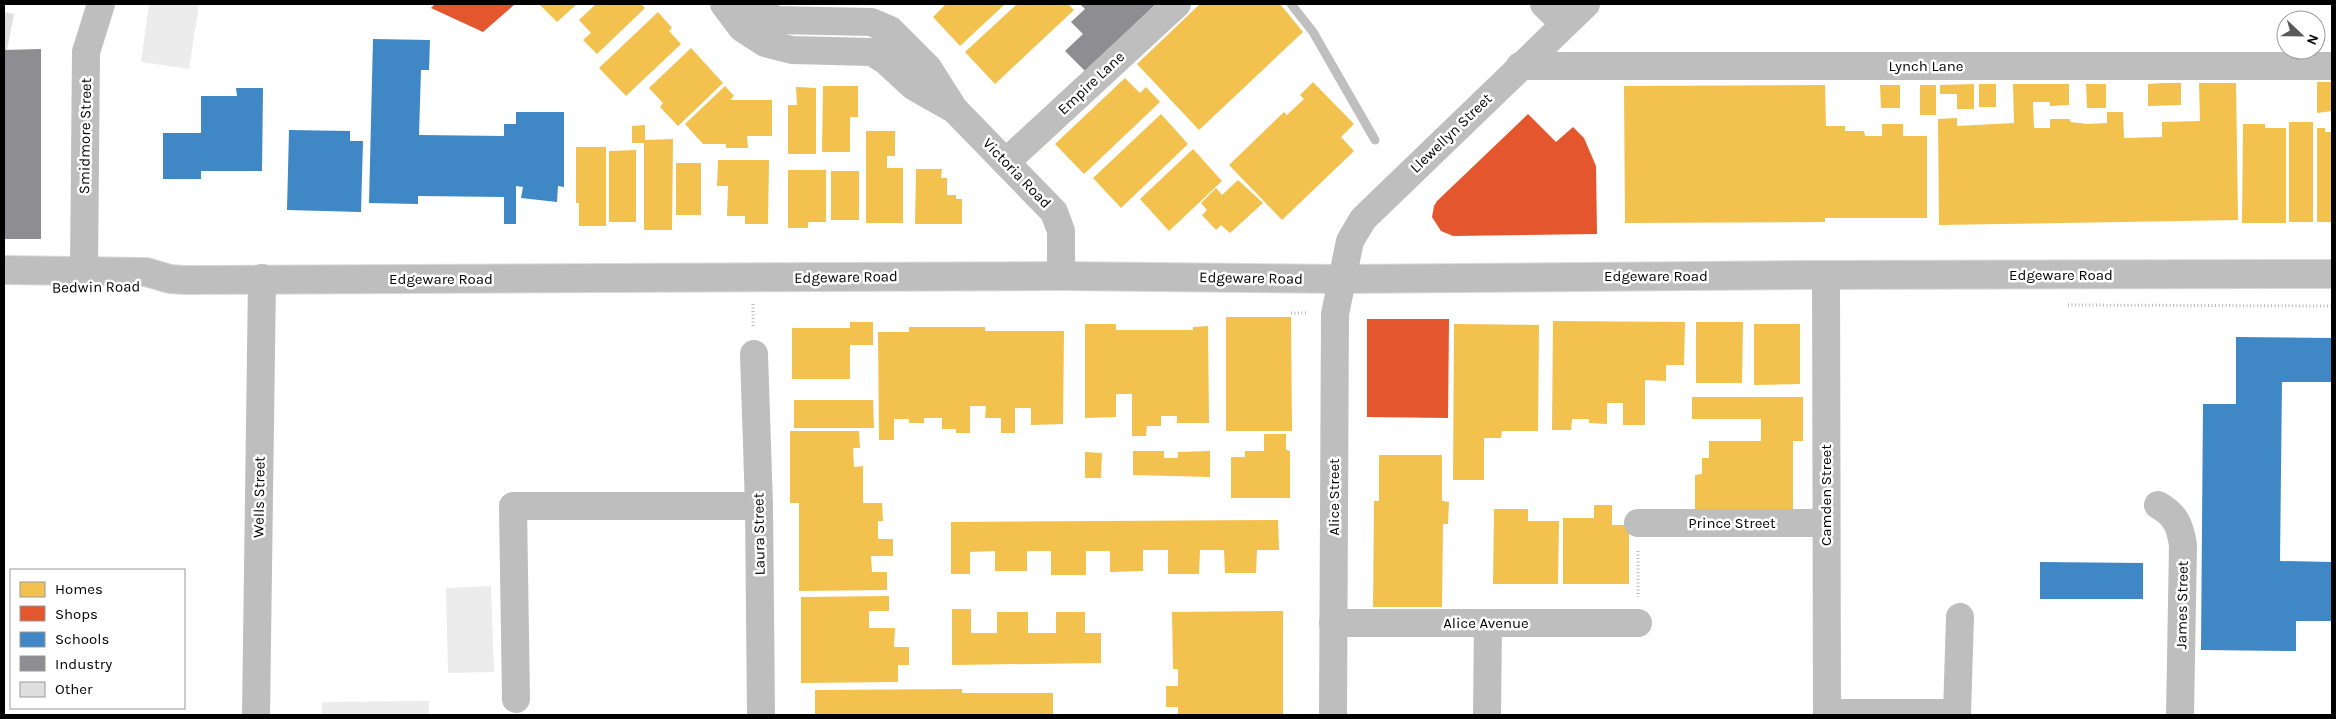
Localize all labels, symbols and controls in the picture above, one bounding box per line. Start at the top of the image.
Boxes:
north arrow [2276,10,2326,60]
text: N [2303,32,2322,48]
street label: Empire Lane [1054,48,1128,118]
street label: Lynch Lane [1888,57,1964,75]
street label: Smidmore Street [75,77,95,194]
street label: Llewellyn Street [1406,89,1496,177]
street label: Victoria Road [979,134,1055,212]
street label: Edgeware Road [2009,266,2113,284]
street label: Edgeware Road [794,267,898,287]
street label: Edgeware Road [1604,267,1708,285]
street label: Edgeware Road [1199,268,1303,288]
street label: Edgeware Road [389,270,493,288]
street label: Bedwin Road [52,277,140,297]
street label: Camden Street [1817,444,1835,546]
street label: Wells Street [249,456,269,538]
street label: Alice Street [1325,458,1343,536]
street label: Laura Street [749,492,769,576]
street label: Prince Street [1688,514,1776,532]
street label: James Street [2172,560,2192,649]
legend [10,569,185,709]
text: Homes [55,580,103,598]
text: Shops [55,605,98,623]
street label: Alice Avenue [1443,614,1529,632]
text: Schools [55,630,109,648]
text: Industry [55,655,112,673]
text: Other [55,680,93,698]

